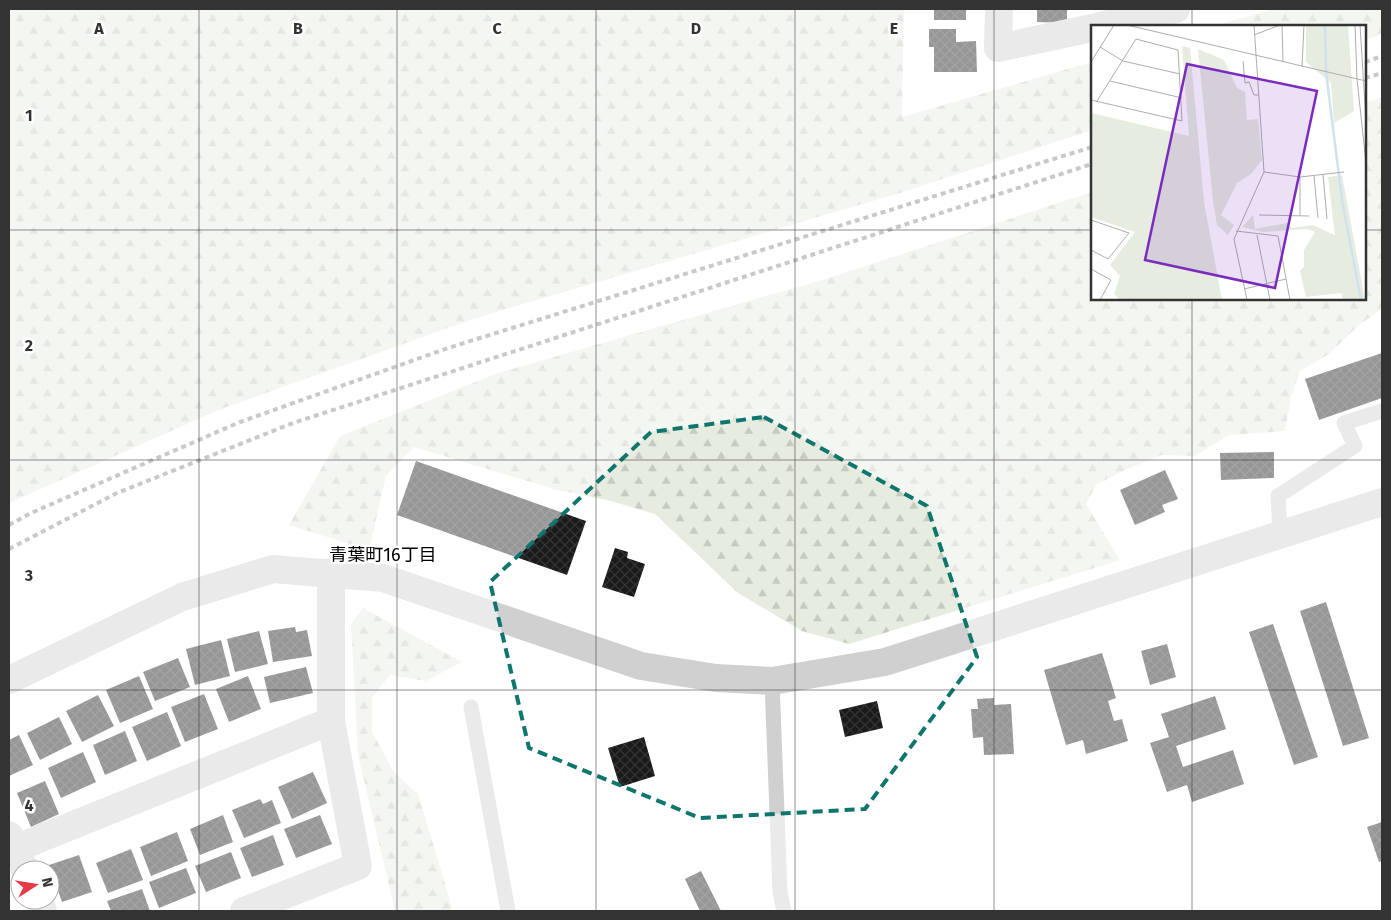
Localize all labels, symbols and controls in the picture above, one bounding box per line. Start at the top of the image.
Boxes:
text: A [93,19,104,38]
text: B [293,19,303,38]
text: C [492,19,502,38]
text: D [691,19,701,38]
text: E [890,19,898,38]
inset map [1091,25,1366,300]
text: 1 [25,106,33,125]
text: 2 [25,336,33,355]
district label: 青葉町16丁目 [329,544,437,566]
text: 3 [24,566,33,585]
text: 4 [24,796,34,815]
north arrow [10,860,60,910]
text: N [38,876,57,889]

